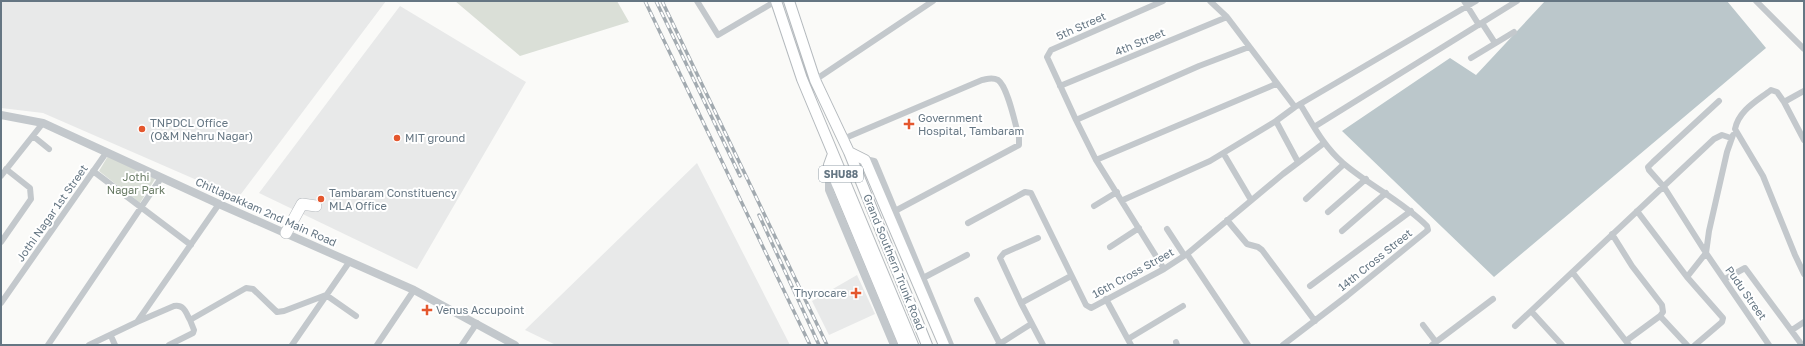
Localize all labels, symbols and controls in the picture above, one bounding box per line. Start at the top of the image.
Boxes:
street label: 5th Street [1054,9,1108,42]
street label: 4th Street [1113,25,1167,58]
place label: Government Hospital, Tambaram [918,111,1024,137]
place label: TNPDCL Office (O&M Nehru Nagar) [150,116,253,142]
marker: Government Hospital, Tambaram [903,118,915,130]
marker: TNPDCL Office (O&M Nehru Nagar) [137,124,147,134]
place label: MIT ground [405,131,465,144]
marker: MIT ground [392,133,402,143]
street label: Jothi Nagar 1st Street [13,162,90,264]
road number: SHU88 [819,166,863,182]
park label: Jothi Nagar Park [107,170,165,196]
street label: Chitlapakkam 2nd Main Road [194,174,339,249]
place label: Tambaram Constituency MLA Office [329,186,457,212]
street label: Grand Southern Trunk Road [861,192,928,332]
marker: Tambaram Constituency MLA Office [316,194,326,204]
street label: 14th Cross Street [1335,226,1414,293]
street label: 16th Cross Street [1090,245,1176,300]
street label: Pudu Street [1723,263,1770,322]
place label: Thyrocare [794,286,847,299]
marker: Thyrocare [850,287,862,299]
place label: Venus Accupoint [436,303,524,316]
marker: Venus Accupoint [421,304,433,316]

